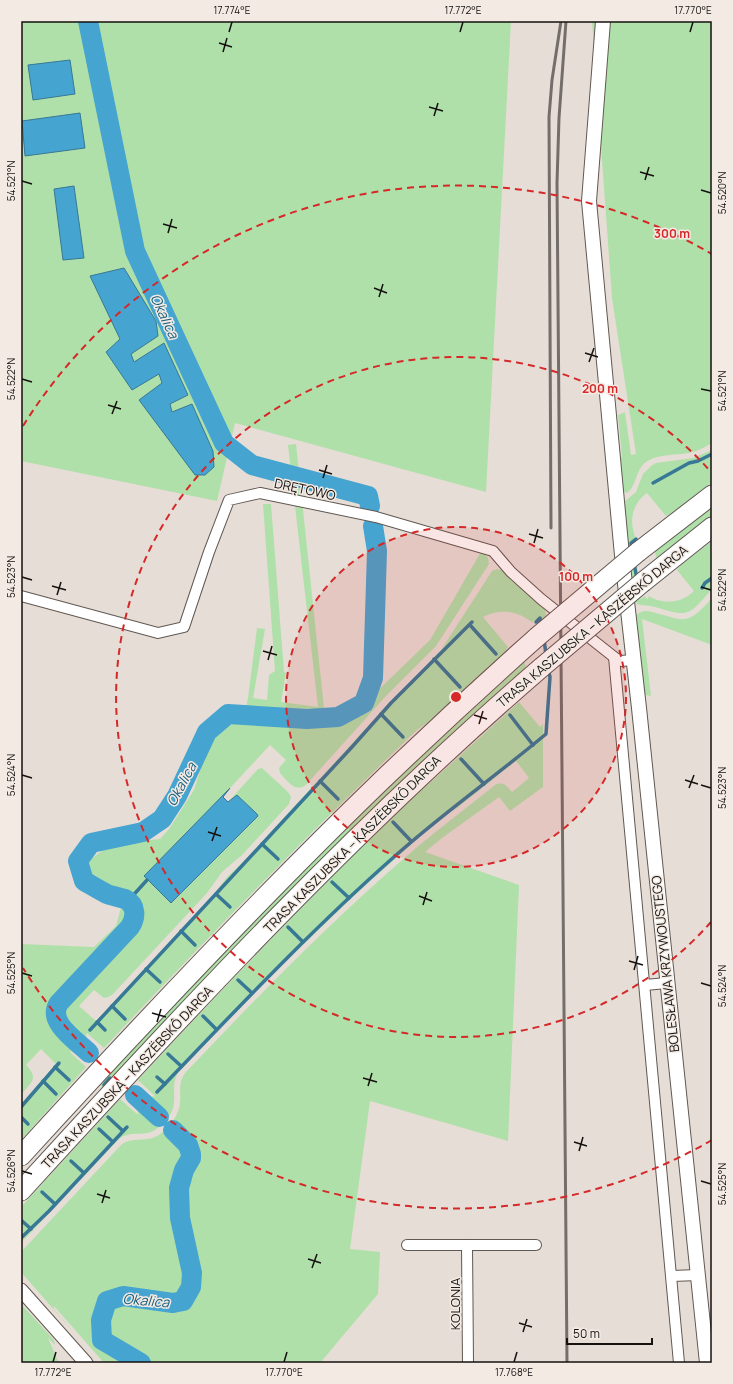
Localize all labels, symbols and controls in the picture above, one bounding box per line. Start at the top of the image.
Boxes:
text: 17.774°E [214,3,251,17]
text: 17.772°E [445,3,482,17]
text: 17.770°E [674,3,712,17]
text: 54.521°N [4,161,18,201]
text: 54.520°N [715,172,729,214]
text: 300 m [654,225,690,242]
water label: Okalica [146,291,184,342]
text: 54.522°N [4,358,18,400]
text: 54.521°N [715,371,729,411]
text: 200 m [582,380,618,397]
street label: DRĘTOWO [273,474,338,504]
street label: TRASA KASZUBSKA – KASZËBSKÔ DARGA [493,541,691,711]
text: 54.523°N [4,556,18,598]
text: 100 m [559,568,593,585]
text: 54.522°N [715,569,729,611]
centre of rings [449,690,463,704]
street label: TRASA KASZUBSKA – KASZËBSKÔ DARGA [259,751,445,937]
text: 54.524°N [4,754,18,796]
water label: Okalica [162,758,201,809]
text: 54.523°N [715,767,729,809]
street label: BOLESŁAWA KRZYWOUSTEGO [647,874,683,1053]
text: 54.525°N [4,952,18,994]
text: 54.524°N [715,965,729,1007]
street label: TRASA KASZUBSKA – KASZËBSKÔ DARGA [37,982,217,1172]
text: 54.526°N [4,1149,18,1192]
text: 54.525°N [715,1163,729,1205]
street label: KOLONIA [446,1278,464,1330]
water label: Okalica [122,1288,171,1312]
scale bar [567,1320,652,1346]
text: 50 m [573,1325,600,1342]
text: 17.772°E [35,1365,72,1379]
text: 17.770°E [265,1365,303,1379]
text: 17.768°E [495,1365,533,1379]

